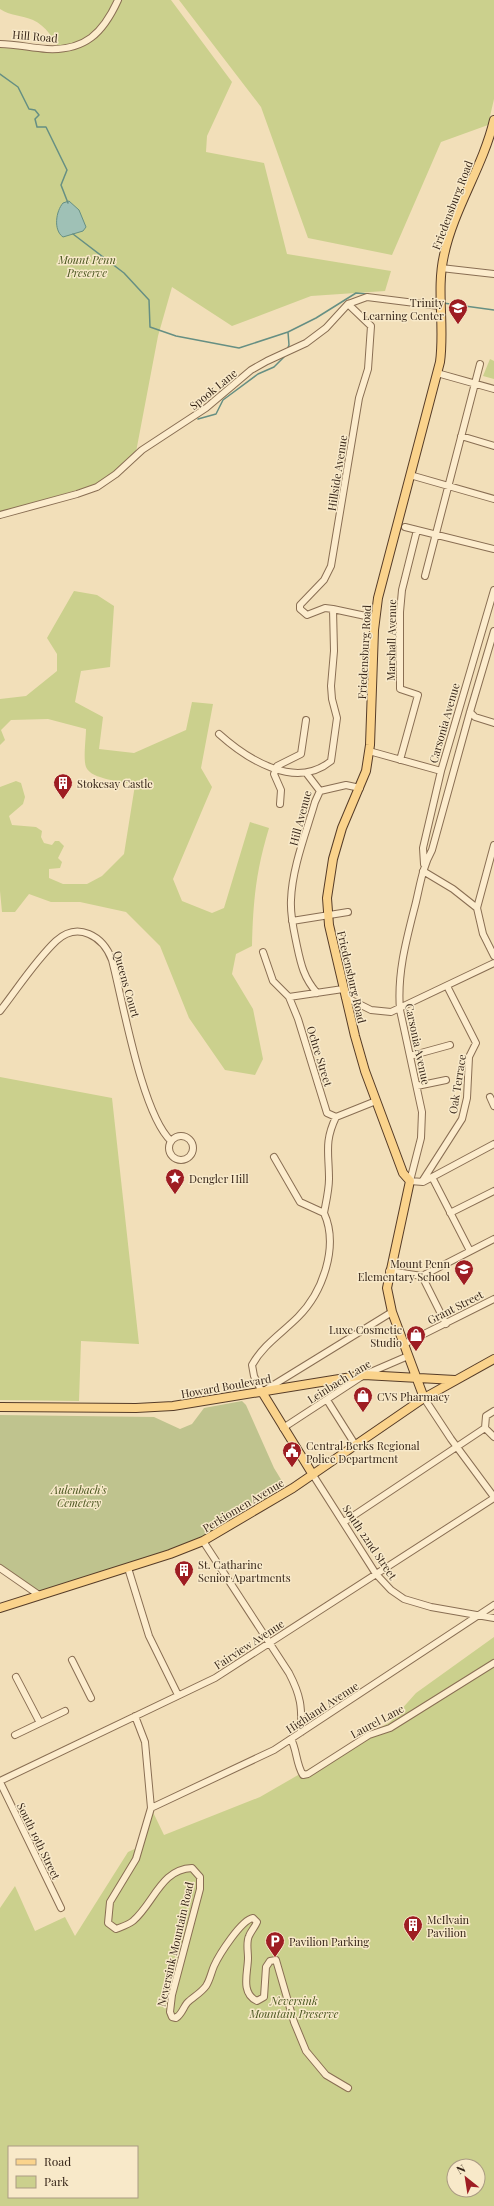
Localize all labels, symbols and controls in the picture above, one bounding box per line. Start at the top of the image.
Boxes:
street label: Hill Road [12,27,59,46]
street label: Friedensburg Road [428,158,476,252]
park label: Mount Penn Preserve [57,252,116,280]
place label: Trinity Learning Center [363,295,444,323]
school or university icon: Trinity Learning Center [447,297,469,325]
street label: Spook Lane [186,365,240,413]
street label: Hillside Avenue [324,434,350,512]
street label: Marshall Avenue [383,599,399,681]
street label: Friedensburg Road [354,604,374,700]
street label: Carsonia Avenue [425,681,463,765]
building icon: Stokesay Castle [52,772,74,800]
place label: Stokesay Castle [77,776,153,791]
street label: Hill Avenue [285,788,315,847]
street label: Friedensburg Road [334,929,370,1025]
street label: Queens Court [110,949,144,1019]
street label: Carsonia Avenue [402,1002,434,1086]
street label: Ochre Street [304,1024,336,1088]
street label: Oak Terrace [445,1053,469,1115]
place icon: Dengler Hill [164,1167,186,1195]
place label: Dengler Hill [189,1171,249,1186]
place label: Mount Penn Elementary School [358,1256,450,1284]
school or university icon: Mount Penn Elementary School [453,1258,475,1286]
street label: Grant Street [425,1287,486,1327]
place label: Luxe Cosmetic Studio [329,1322,402,1350]
shop icon: Luxe Cosmetic Studio [405,1324,427,1352]
street label: Leinbach Lane [304,1355,374,1406]
street label: Howard Boulevard [180,1371,273,1401]
shop icon: CVS Pharmacy [352,1385,374,1413]
place label: CVS Pharmacy [377,1389,450,1404]
place label: Central Berks Regional Police Department [306,1438,420,1466]
public building icon: Central Berks Regional Police Department [281,1440,303,1468]
street label: Perkiomen Avenue [200,1475,287,1535]
park label: Aulenbach's Cemetery [50,1482,108,1510]
street label: South 22nd Street [339,1502,401,1582]
place label: St. Catharine Senior Apartments [198,1557,291,1585]
building icon: St. Catharine Senior Apartments [173,1559,195,1587]
street label: Fairview Avenue [211,1616,287,1672]
street label: Highland Avenue [283,1678,362,1736]
street label: Laurel Lane [348,1700,407,1741]
street label: South 19th Street [14,1800,64,1882]
street label: Neversink Mountain Road [153,1880,197,2008]
place label: McIlvain Pavilion [427,1912,470,1940]
building icon: McIlvain Pavilion [402,1914,424,1942]
parking icon: Pavilion Parking [264,1930,286,1958]
place label: Pavilion Parking [289,1934,369,1949]
park label: Neversink Mountain Preserve [248,1993,339,2021]
legend [8,2146,138,2198]
text: Road [44,2153,71,2169]
north arrow [446,2158,486,2198]
text: N [454,2160,468,2177]
text: Park [44,2173,69,2189]

